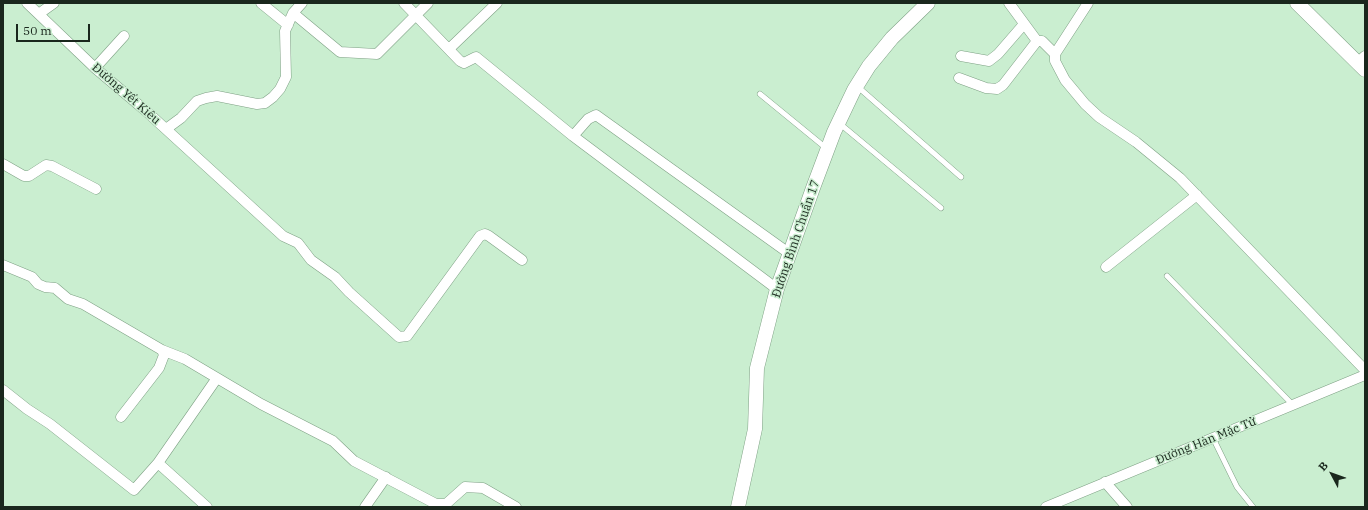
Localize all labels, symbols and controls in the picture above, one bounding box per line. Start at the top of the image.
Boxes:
scale bar [18,16,92,42]
text: 50 m [23,23,52,38]
street label: Đường Yết Kiêu [89,60,163,128]
street label: Đường Bình Chuẩn 17 [769,178,823,300]
street label: Đường Hàn Mặc Tử [1154,414,1258,468]
north arrow [1312,454,1352,494]
text: B [1315,459,1331,474]

